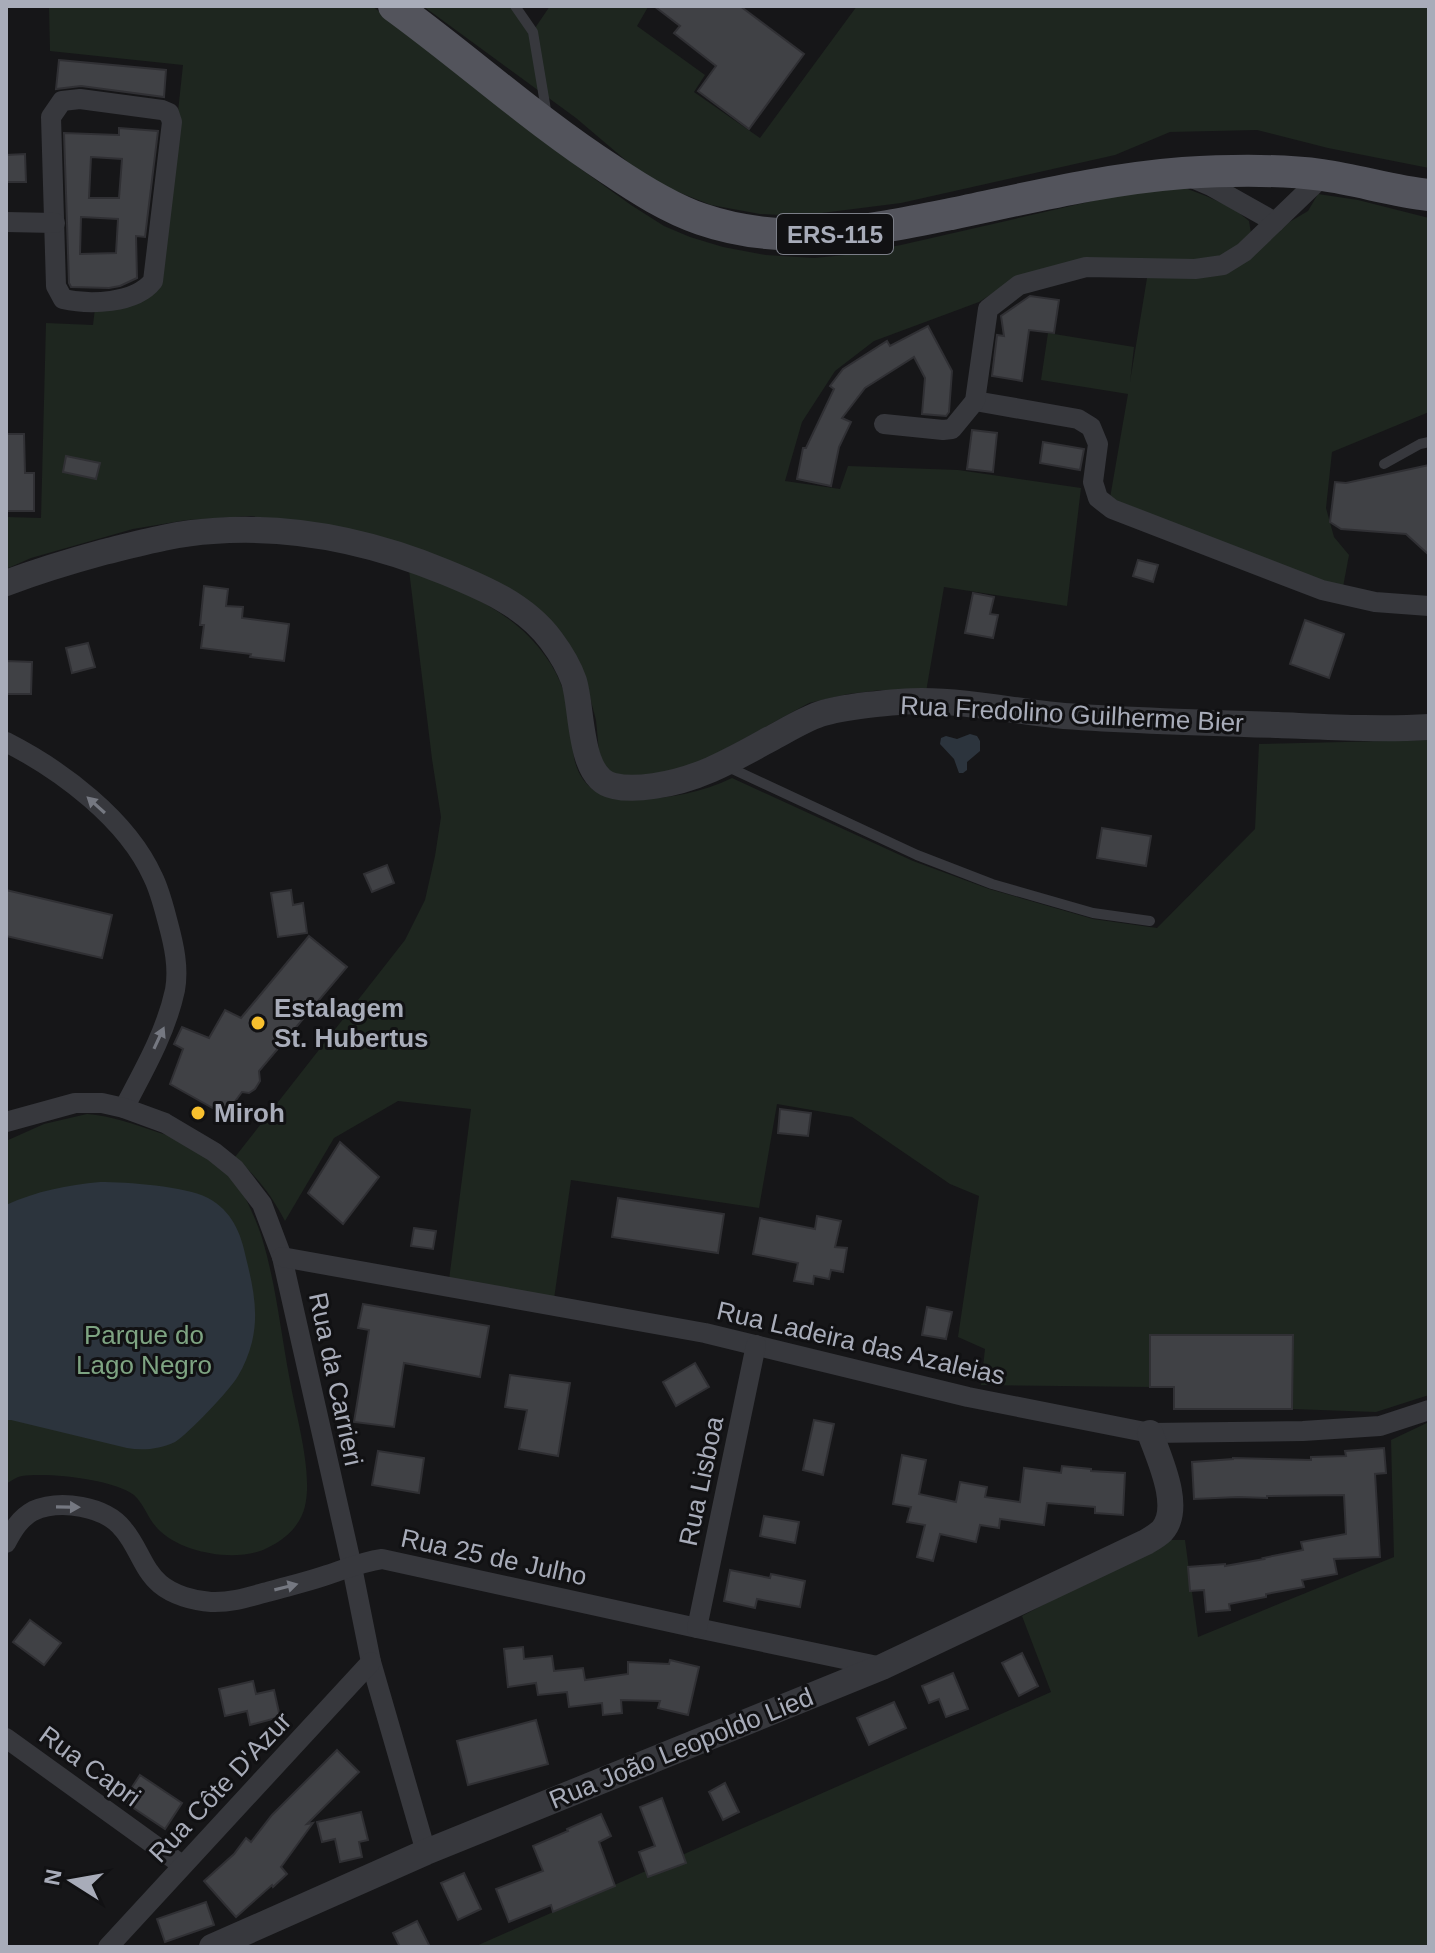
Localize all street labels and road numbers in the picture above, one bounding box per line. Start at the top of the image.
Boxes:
road number: ERS-115 [777,214,893,254]
street label: Rua Fredolino Guilherme Bier [899,690,1245,738]
street label: Rua da Carrieri [303,1290,369,1468]
street label: Rua Ladeira das Azaleias [714,1295,1008,1391]
street label: Rua Lisboa [673,1413,729,1548]
street label: Rua 25 de Julho [398,1523,590,1591]
street label: Rua João Leopoldo Lied [545,1681,817,1815]
street label: Rua Côte D'Azur [143,1705,297,1868]
street label: Rua Capri [34,1719,146,1813]

